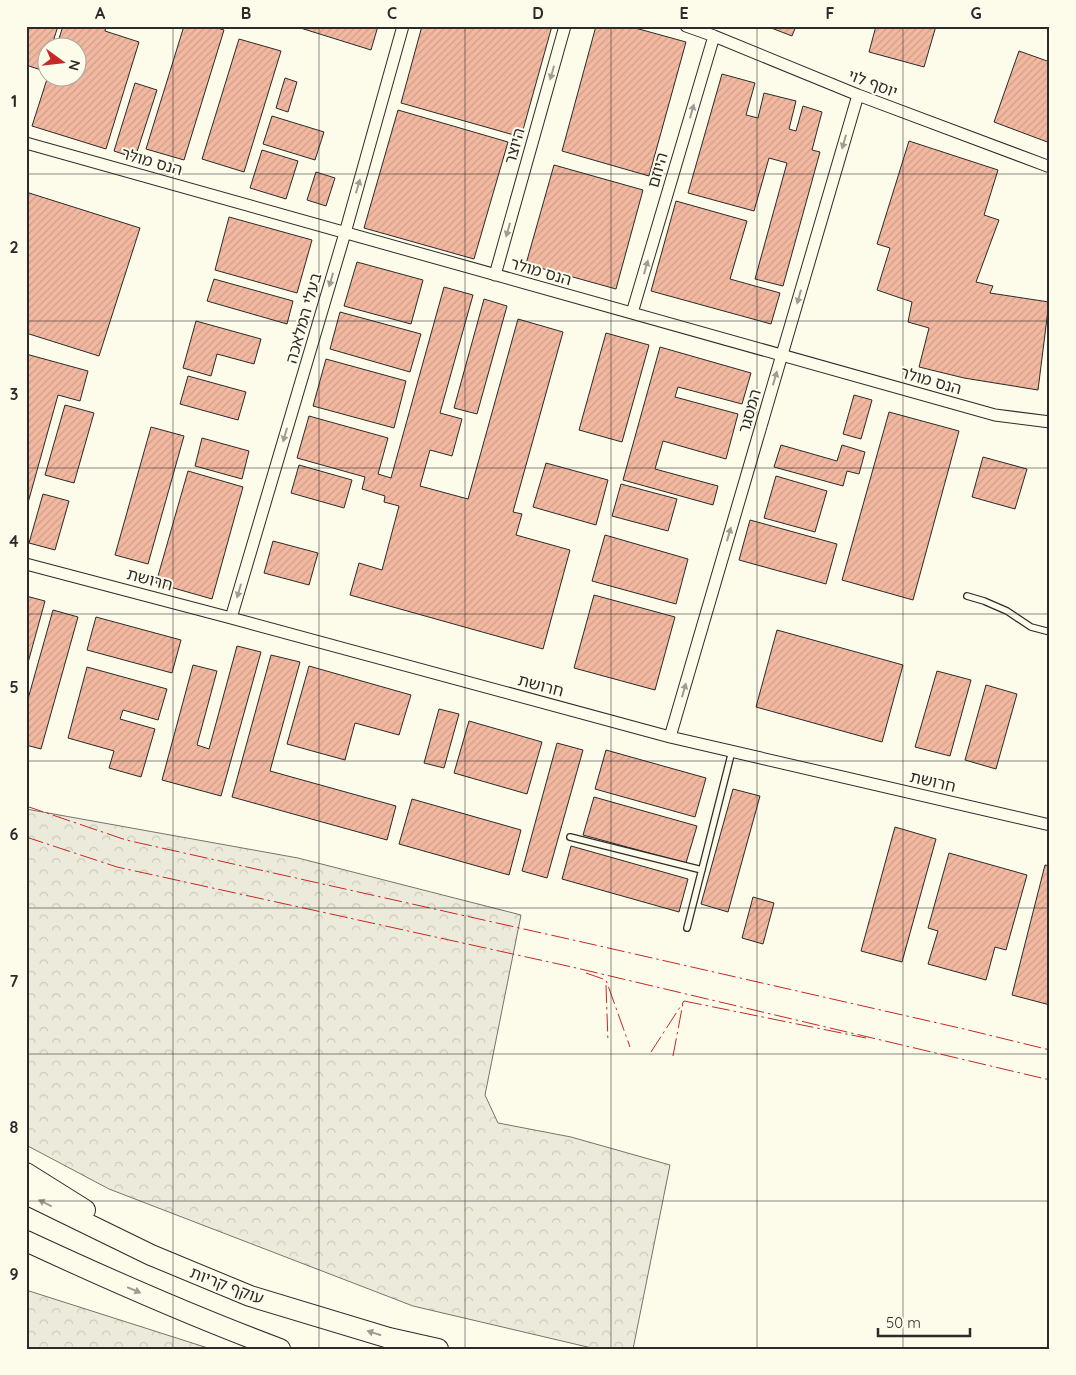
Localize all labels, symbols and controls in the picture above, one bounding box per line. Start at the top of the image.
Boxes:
text: A [95,3,106,23]
text: B [241,3,251,23]
text: C [387,3,397,23]
text: D [532,3,544,23]
text: E [679,3,689,23]
text: F [826,3,835,23]
text: G [970,3,982,23]
north arrow [38,38,88,88]
text: N [65,58,85,73]
street label: יוסף לוי [845,64,901,102]
one-way arrow [547,66,555,81]
text: 1 [11,91,17,111]
one-way arrow [688,103,696,118]
street label: היוצר [499,126,529,166]
one-way arrow [840,134,848,149]
street label: הנס מולר [119,143,185,179]
street label: היוזם [642,150,672,190]
one-way arrow [354,178,362,193]
one-way arrow [504,222,512,237]
text: 2 [9,237,19,257]
street label: הנס מולר [508,253,574,289]
one-way arrow [642,259,650,274]
street label: בעלי המלאכה [281,270,325,366]
one-way arrow [326,272,334,287]
one-way arrow [794,290,802,305]
street label: הנס מולר [898,362,964,398]
one-way arrow [772,370,780,385]
text: 3 [10,384,18,404]
street label: המסגר [733,387,765,435]
one-way arrow [280,428,288,443]
one-way arrow [726,526,734,541]
text: 4 [9,531,19,551]
street label: חרושת [125,563,175,595]
one-way arrow [235,584,243,599]
street label: חרושת [516,669,566,701]
text: 5 [9,677,19,697]
one-way arrow [680,682,688,697]
street label: חרושת [908,766,958,796]
text: 6 [10,824,19,844]
text: 7 [10,971,19,991]
text: 8 [10,1117,19,1137]
one-way arrow [38,1198,52,1206]
street label: עוקף קריות [187,1262,267,1308]
text: 9 [9,1264,19,1284]
one-way arrow [127,1287,141,1295]
scale bar [878,1305,971,1337]
text: 50 m [886,1313,921,1332]
one-way arrow [366,1329,381,1337]

